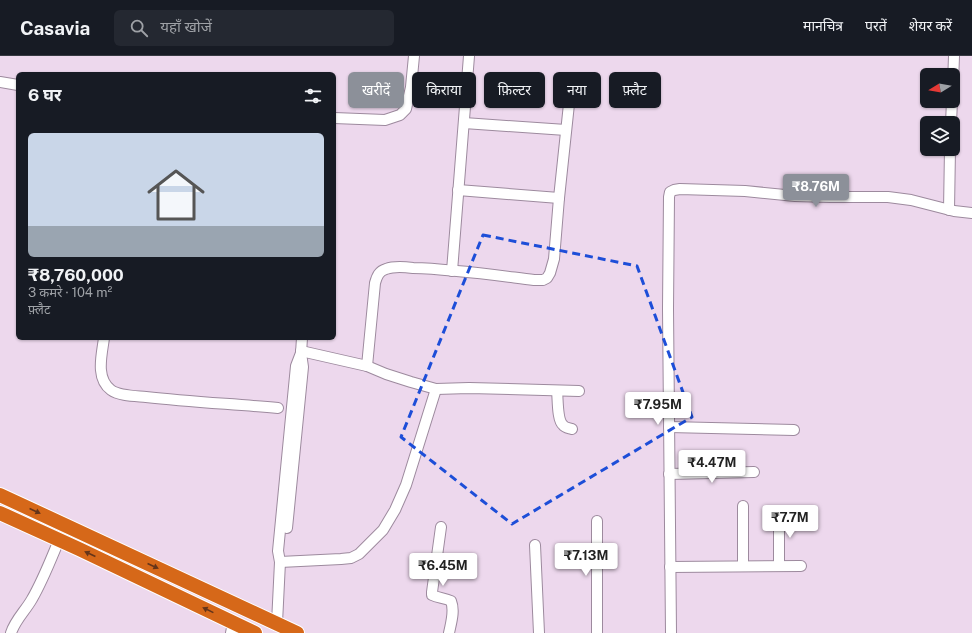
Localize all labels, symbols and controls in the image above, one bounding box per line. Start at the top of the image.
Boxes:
search box [114,10,394,46]
text: Casavia [20,17,90,39]
icon: search [128,17,150,39]
text: यहाँ खोजें [160,18,212,35]
text: मानचित्र [803,18,843,34]
text: परतें [865,18,887,34]
text: शेयर करें [909,18,952,34]
north arrow [920,68,960,108]
map controls [920,68,960,156]
chip: खरीदें [348,72,404,108]
chip: किराया [412,72,476,108]
chip: फ़िल्टर [484,72,545,108]
chip: नया [553,72,601,108]
chip: फ़्लैट [609,72,661,108]
text: 6 घर [28,85,62,105]
icon: filters [302,85,324,107]
button: layers [920,116,960,156]
icon: home [140,159,212,231]
pin: ₹8.76M [783,174,849,208]
text: ₹8.76M [792,179,840,194]
text: ₹8,760,000 [28,265,124,285]
text: 3 कमरे · 104 m² [28,285,112,300]
text: फ़्लैट [28,302,51,317]
pin: ₹7.95M [625,392,691,426]
text: ₹7.95M [634,397,682,412]
pin: ₹4.47M [679,450,745,484]
text: ₹4.47M [688,455,736,470]
pin: ₹7.7M [762,505,818,539]
one-way arrow [30,508,41,514]
text: ₹7.7M [771,510,809,525]
pin: ₹7.13M [553,543,619,577]
text: ₹7.13M [564,548,608,563]
one-way arrow [85,551,96,557]
pin: ₹6.45M [410,553,476,587]
text: ₹6.45M [418,558,468,573]
one-way arrow [148,563,159,569]
one-way arrow [202,607,213,613]

